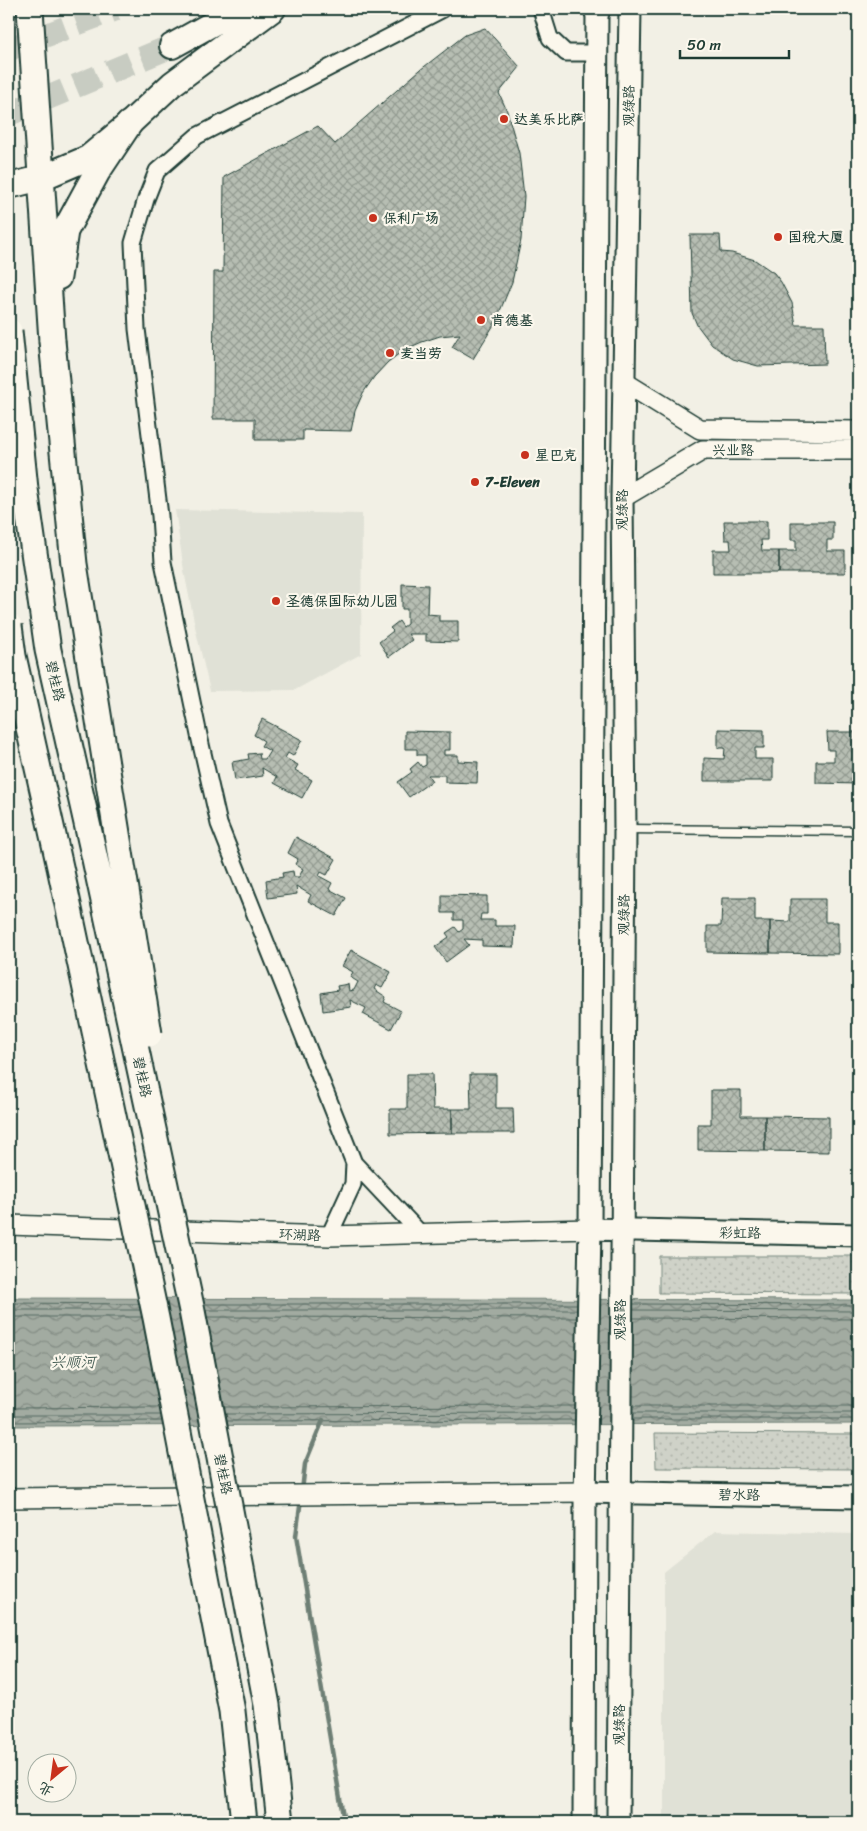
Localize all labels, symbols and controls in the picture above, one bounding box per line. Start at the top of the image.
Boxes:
scale bar [680,28,788,60]
text: 50 m [687,32,722,58]
street label: 观绿路 [616,85,642,127]
place label: 达美乐比萨 [514,107,584,132]
marker: 达美乐比萨 [498,113,510,125]
place label: 保利广场 [383,206,439,231]
marker: 保利广场 [367,212,379,224]
place label: 国税大厦 [788,225,844,250]
marker: 国税大厦 [772,231,784,243]
place label: 肯德基 [491,308,533,333]
marker: 肯德基 [475,314,487,326]
place label: 麦当劳 [400,341,442,366]
marker: 麦当劳 [384,347,396,359]
street label: 兴业路 [712,438,754,463]
place label: 星巴克 [535,443,577,468]
marker: 星巴克 [519,449,531,461]
place label: 7-Eleven [485,470,540,495]
marker: 7-Eleven [469,476,481,488]
street label: 观绿路 [610,489,635,531]
place label: 圣德保国际幼儿园 [286,589,398,614]
marker: 圣德保国际幼儿园 [270,595,282,607]
street label: 碧桂路 [38,658,72,704]
street label: 观绿路 [611,894,637,936]
street label: 碧桂路 [125,1054,159,1100]
street label: 彩虹路 [719,1220,761,1246]
street label: 环湖路 [279,1222,321,1248]
street label: 观绿路 [608,1299,633,1341]
water label: 兴顺河 [50,1349,98,1375]
street label: 碧桂路 [207,1451,239,1497]
street label: 碧水路 [718,1482,760,1508]
street label: 观绿路 [607,1704,632,1746]
north arrow [28,1754,78,1804]
text: 北 [34,1775,58,1803]

